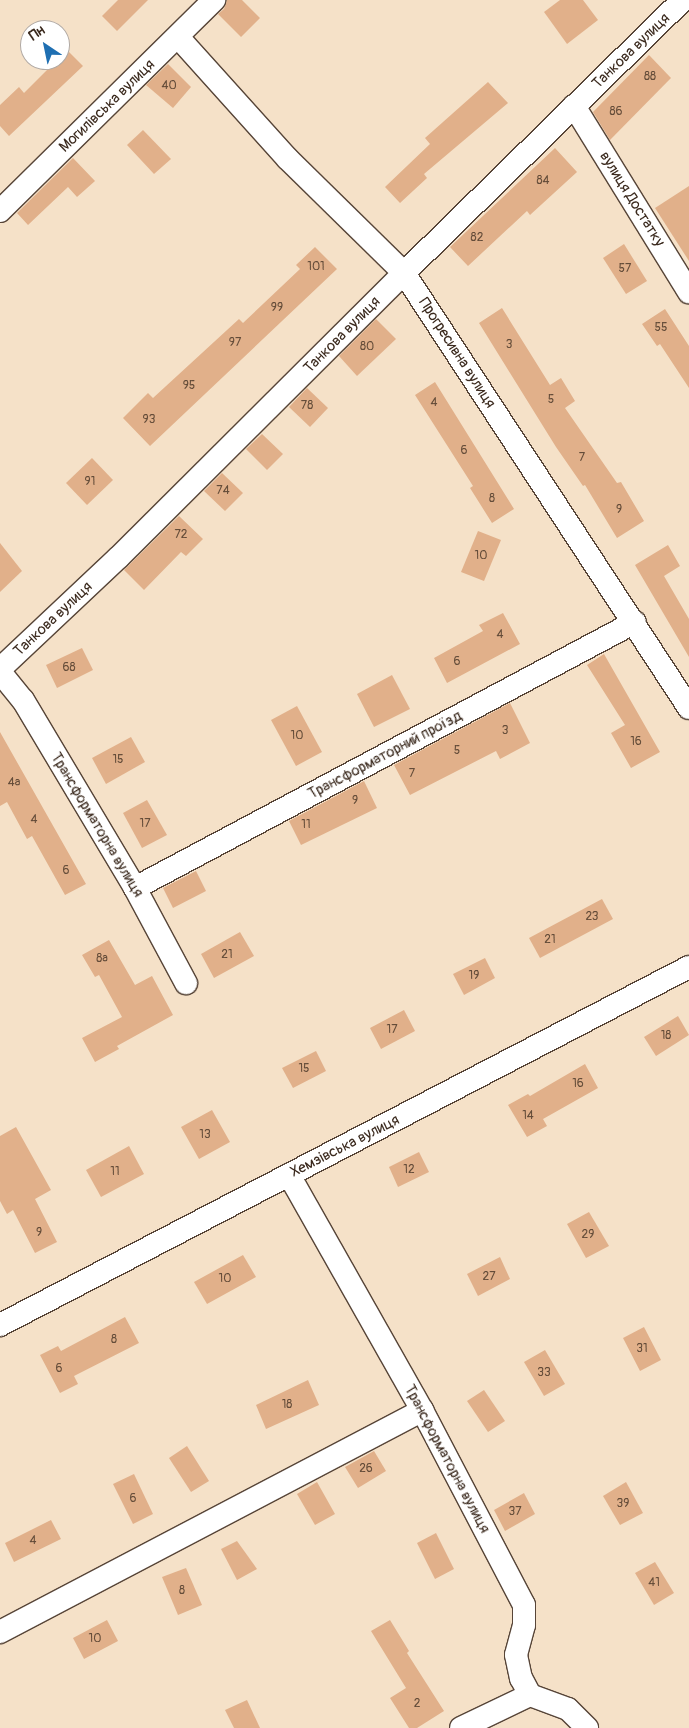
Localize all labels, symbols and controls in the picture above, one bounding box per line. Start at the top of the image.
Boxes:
street label: Танкова вулиця [588,9,674,93]
north arrow [20,20,70,70]
text: Пн [26,22,48,44]
street label: Могилівська вулиця [55,56,159,156]
house number: 88 [644,70,656,84]
house number: 40 [161,79,177,93]
house number: 86 [609,105,623,119]
street label: вулиця Достатку [596,148,668,250]
house number: 84 [536,174,550,188]
house number: 82 [471,231,483,245]
house number: 101 [307,260,325,274]
house number: 57 [619,262,631,276]
street label: Танкова вулиця [300,293,384,377]
street label: Прогресивна вулиця [415,294,499,412]
house number: 99 [271,301,283,315]
house number: 55 [654,321,668,335]
house number: 97 [229,336,241,350]
house number: 3 [506,338,512,352]
house number: 80 [360,340,374,354]
house number: 95 [183,379,195,393]
house number: 5 [548,393,554,407]
house number: 4 [431,396,437,410]
house number: 78 [301,399,313,413]
house number: 93 [143,413,155,427]
house number: 6 [461,444,467,458]
house number: 7 [579,451,585,465]
house number: 91 [85,475,95,489]
house number: 74 [216,484,230,498]
house number: 8 [489,492,495,506]
house number: 9 [616,503,622,517]
house number: 72 [174,528,188,542]
house number: 10 [475,549,487,563]
street label: Танкова вулиця [10,578,96,660]
house number: 4 [497,628,503,642]
house number: 6 [454,655,460,669]
house number: 68 [62,661,76,675]
street label: Трансформаторний проїзд [305,707,465,803]
house number: 3 [502,724,508,738]
house number: 10 [291,729,303,743]
house number: 16 [630,735,642,749]
house number: 5 [454,744,460,758]
street label: Трансформаторна вулиця [47,750,147,900]
house number: 15 [112,753,124,767]
house number: 7 [409,767,415,781]
house number: 4а [8,776,20,790]
house number: 9 [352,794,358,808]
house number: 4 [31,813,37,827]
house number: 17 [139,817,151,831]
house number: 11 [301,818,311,832]
house number: 6 [63,864,69,878]
house number: 23 [585,910,599,924]
house number: 21 [544,933,556,947]
house number: 21 [221,948,233,962]
house number: 8а [96,952,108,966]
house number: 19 [469,969,479,983]
house number: 17 [386,1023,398,1037]
house number: 18 [661,1029,671,1043]
house number: 15 [298,1062,310,1076]
house number: 16 [572,1077,584,1091]
house number: 14 [522,1109,534,1123]
street label: Хемзівська вулиця [287,1111,403,1181]
house number: 13 [199,1128,211,1142]
house number: 12 [403,1163,415,1177]
house number: 11 [110,1165,120,1179]
house number: 9 [36,1226,42,1240]
house number: 29 [582,1228,594,1242]
house number: 27 [482,1270,496,1284]
house number: 10 [219,1272,231,1286]
house number: 8 [111,1333,117,1347]
house number: 31 [636,1342,648,1356]
house number: 6 [56,1362,62,1376]
house number: 33 [537,1366,551,1380]
street label: Трансформаторна вулиця [400,1382,494,1536]
house number: 18 [282,1398,292,1412]
house number: 26 [359,1462,373,1476]
house number: 6 [130,1492,136,1506]
house number: 39 [617,1497,629,1511]
house number: 37 [508,1505,522,1519]
house number: 4 [30,1534,36,1548]
house number: 41 [648,1576,660,1590]
house number: 8 [179,1584,185,1598]
house number: 10 [89,1632,101,1646]
house number: 2 [414,1697,420,1711]

